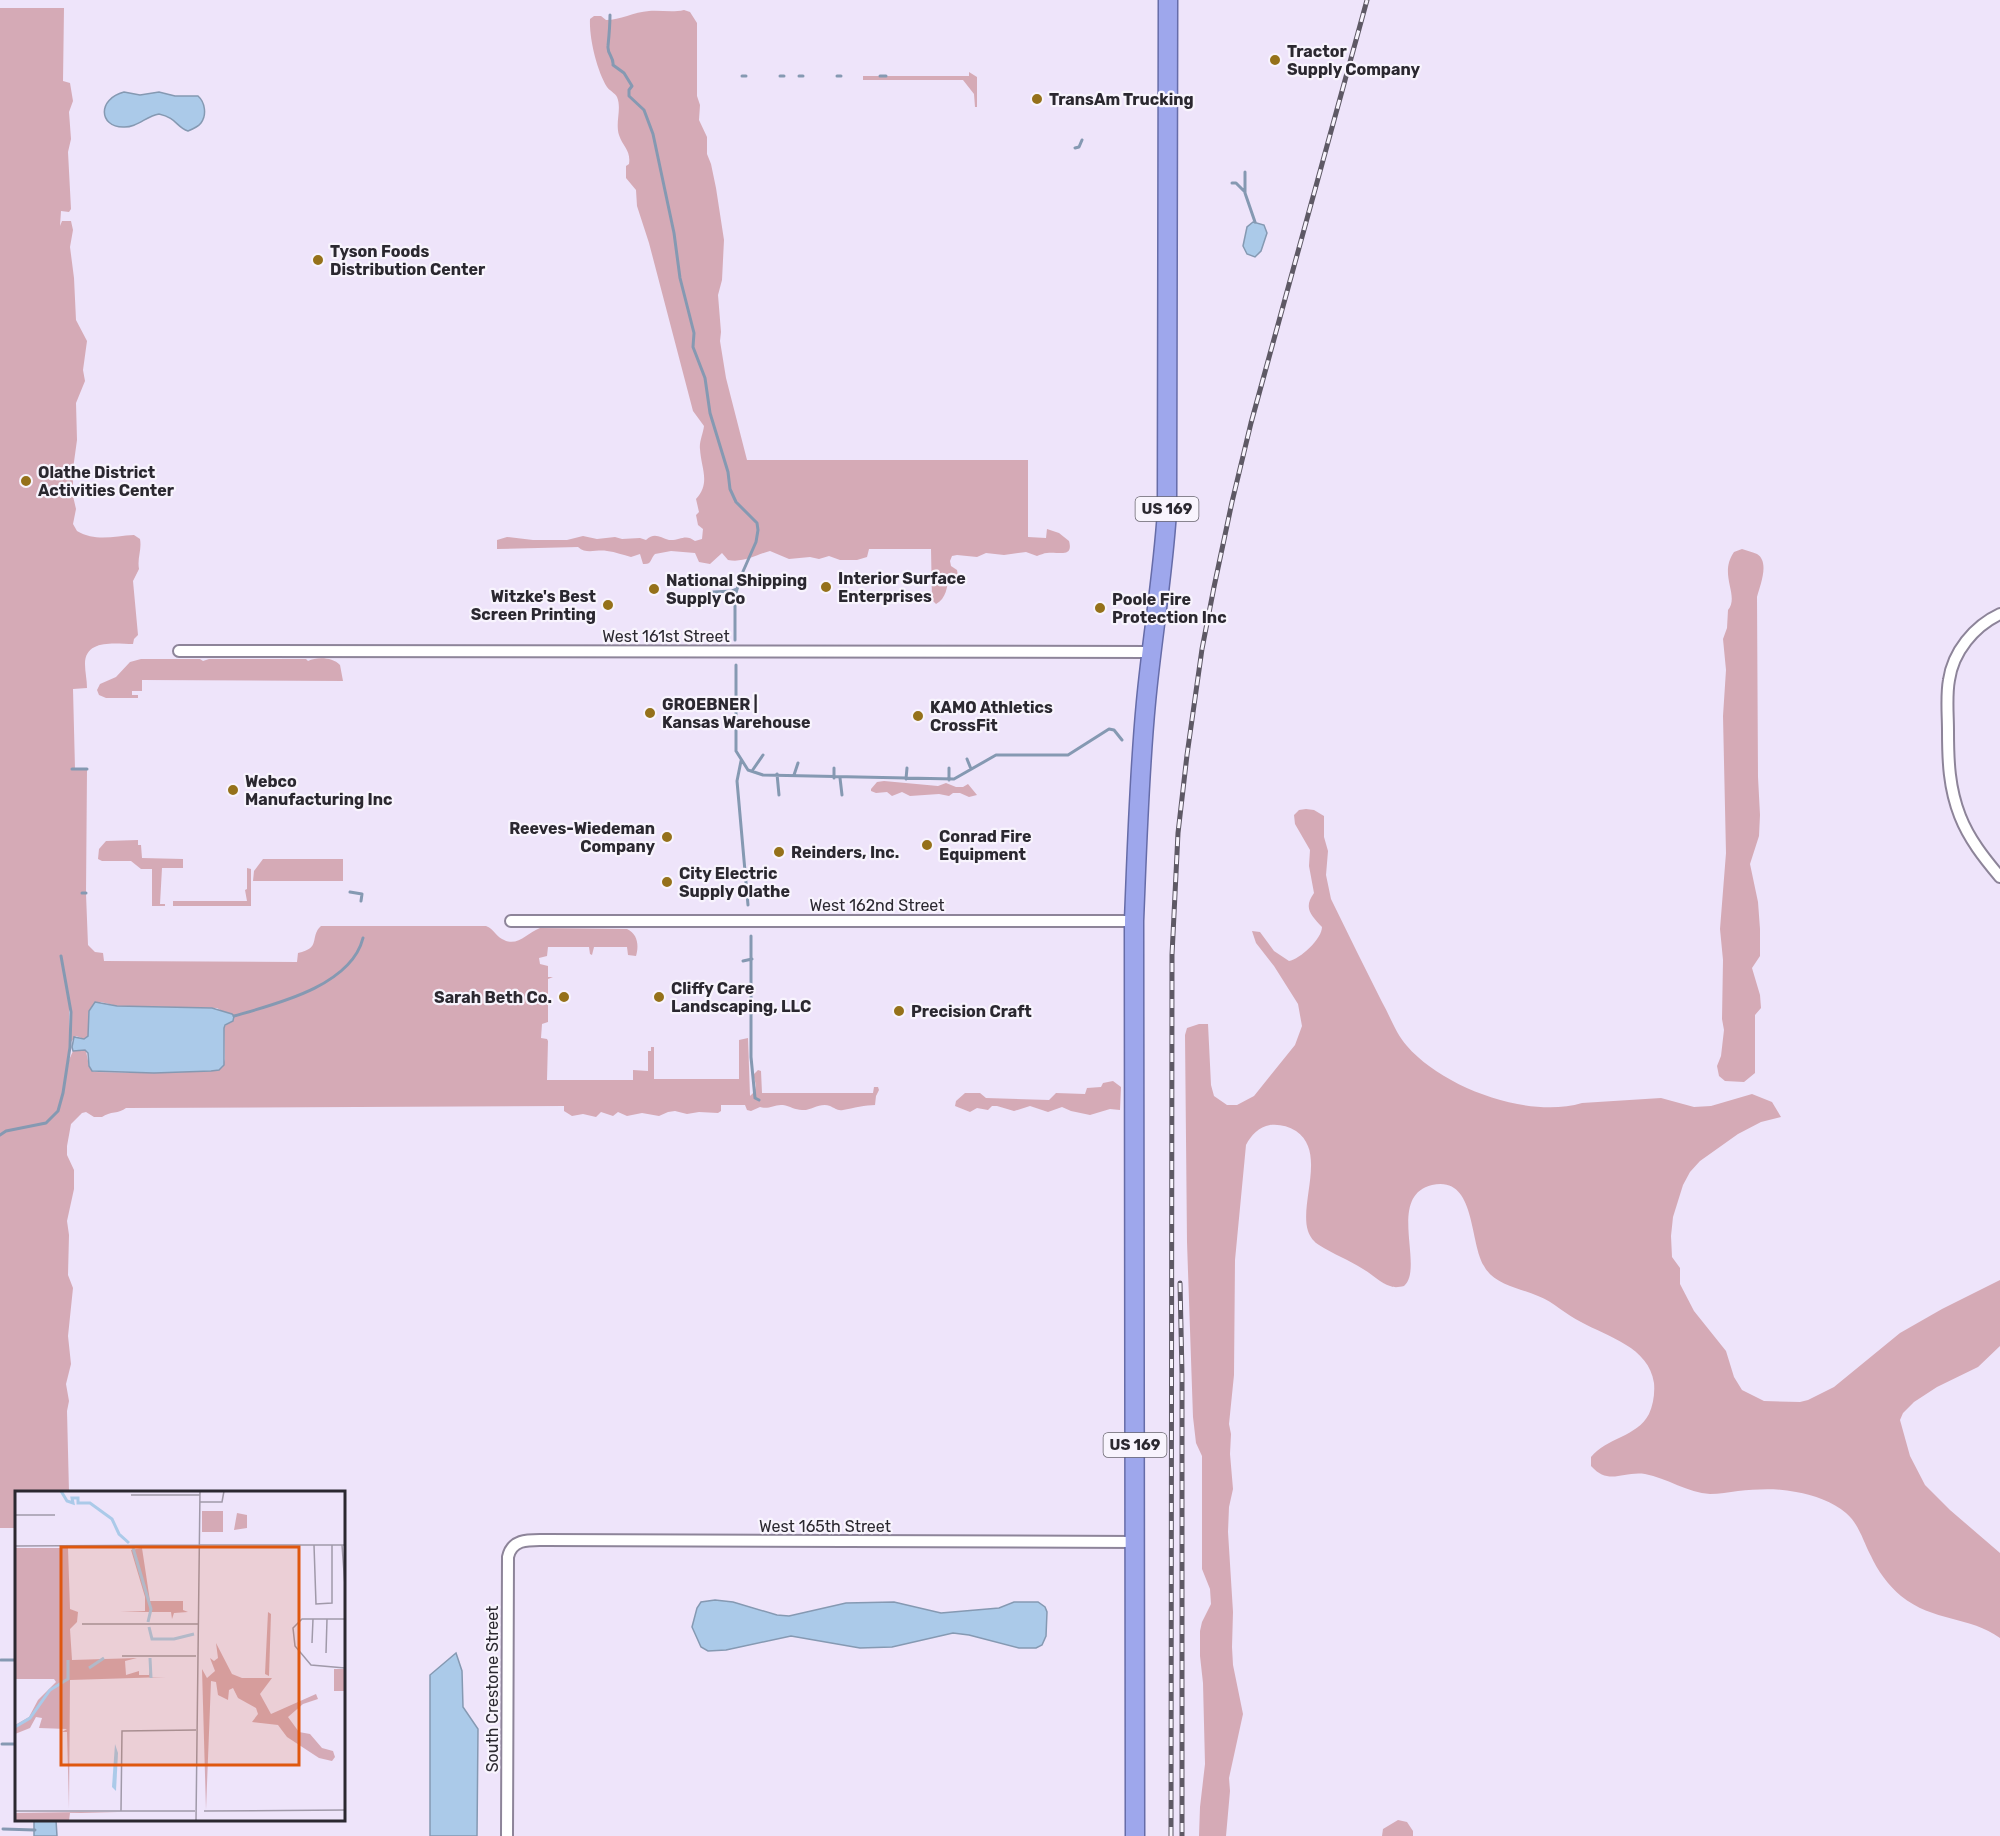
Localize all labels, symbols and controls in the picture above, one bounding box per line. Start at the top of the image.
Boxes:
place label: Tractor Supply Company [1287,42,1420,79]
marker: Tractor Supply Company [1268,53,1282,67]
place label: TransAm Trucking [1049,90,1194,109]
marker: TransAm Trucking [1030,92,1044,106]
place label: Tyson Foods Distribution Center [330,242,486,279]
marker: Tyson Foods Distribution Center [311,253,325,267]
place label: Olathe District Activities Center [38,463,175,500]
marker: Olathe District Activities Center [19,474,33,488]
road number: US 169 [1136,497,1198,521]
place label: Interior Surface Enterprises [838,569,966,606]
place label: National Shipping Supply Co [666,571,807,608]
marker: Interior Surface Enterprises [819,580,833,594]
marker: National Shipping Supply Co [647,582,661,596]
place label: Witzke's Best Screen Printing [471,587,597,624]
place label: Poole Fire Protection Inc [1112,590,1227,627]
marker: Witzke's Best Screen Printing [601,598,615,612]
marker: Poole Fire Protection Inc [1093,601,1107,615]
street label: West 161st Street [602,627,730,646]
place label: GROEBNER | Kansas Warehouse [662,694,811,732]
place label: KAMO Athletics CrossFit [930,698,1053,735]
marker: GROEBNER | Kansas Warehouse [643,706,657,720]
marker: KAMO Athletics CrossFit [911,709,925,723]
place label: Webco Manufacturing Inc [245,772,392,809]
marker: Webco Manufacturing Inc [226,783,240,797]
place label: Reeves-Wiedeman Company [509,819,655,856]
place label: Conrad Fire Equipment [939,827,1032,864]
marker: Reeves-Wiedeman Company [660,830,674,844]
marker: Conrad Fire Equipment [920,838,934,852]
place label: Reinders, Inc. [791,843,899,862]
marker: Reinders, Inc. [772,845,786,859]
place label: City Electric Supply Olathe [679,864,790,901]
marker: City Electric Supply Olathe [660,875,674,889]
street label: West 162nd Street [809,896,945,915]
place label: Cliffy Care Landscaping, LLC [671,979,811,1016]
place label: Sarah Beth Co. [434,988,552,1007]
marker: Sarah Beth Co. [557,990,571,1004]
marker: Cliffy Care Landscaping, LLC [652,990,666,1004]
place label: Precision Craft [911,1002,1032,1021]
marker: Precision Craft [892,1004,906,1018]
road number: US 169 [1104,1433,1166,1457]
inset map [15,1491,345,1821]
street label: West 165th Street [759,1517,891,1536]
street label: South Crestone Street [483,1606,502,1772]

